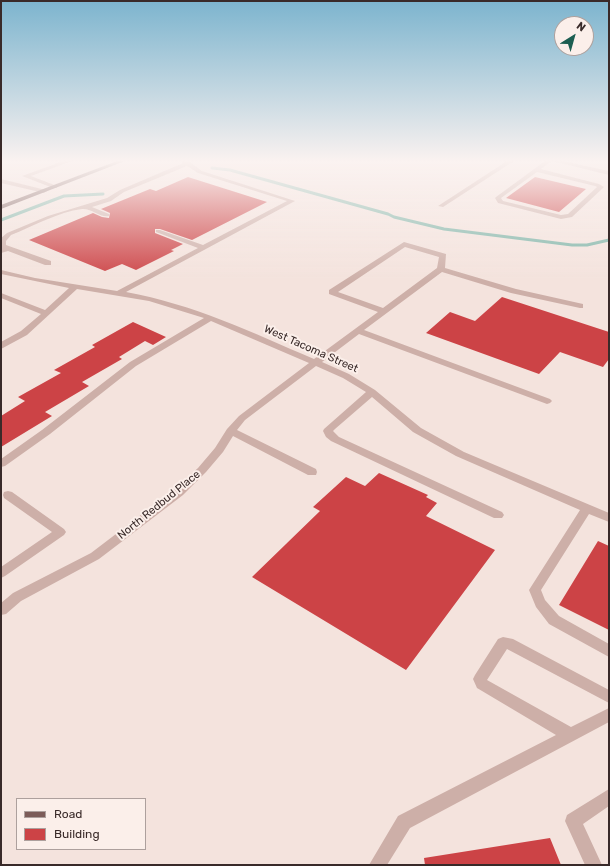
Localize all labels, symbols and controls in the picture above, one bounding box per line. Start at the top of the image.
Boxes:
north arrow [554,16,594,56]
text: N [574,19,588,34]
street label: West Tacoma Street [262,322,360,376]
street label: North Redbud Place [115,468,203,542]
legend [16,798,146,850]
text: Road [54,807,82,821]
text: Building [54,827,100,841]

